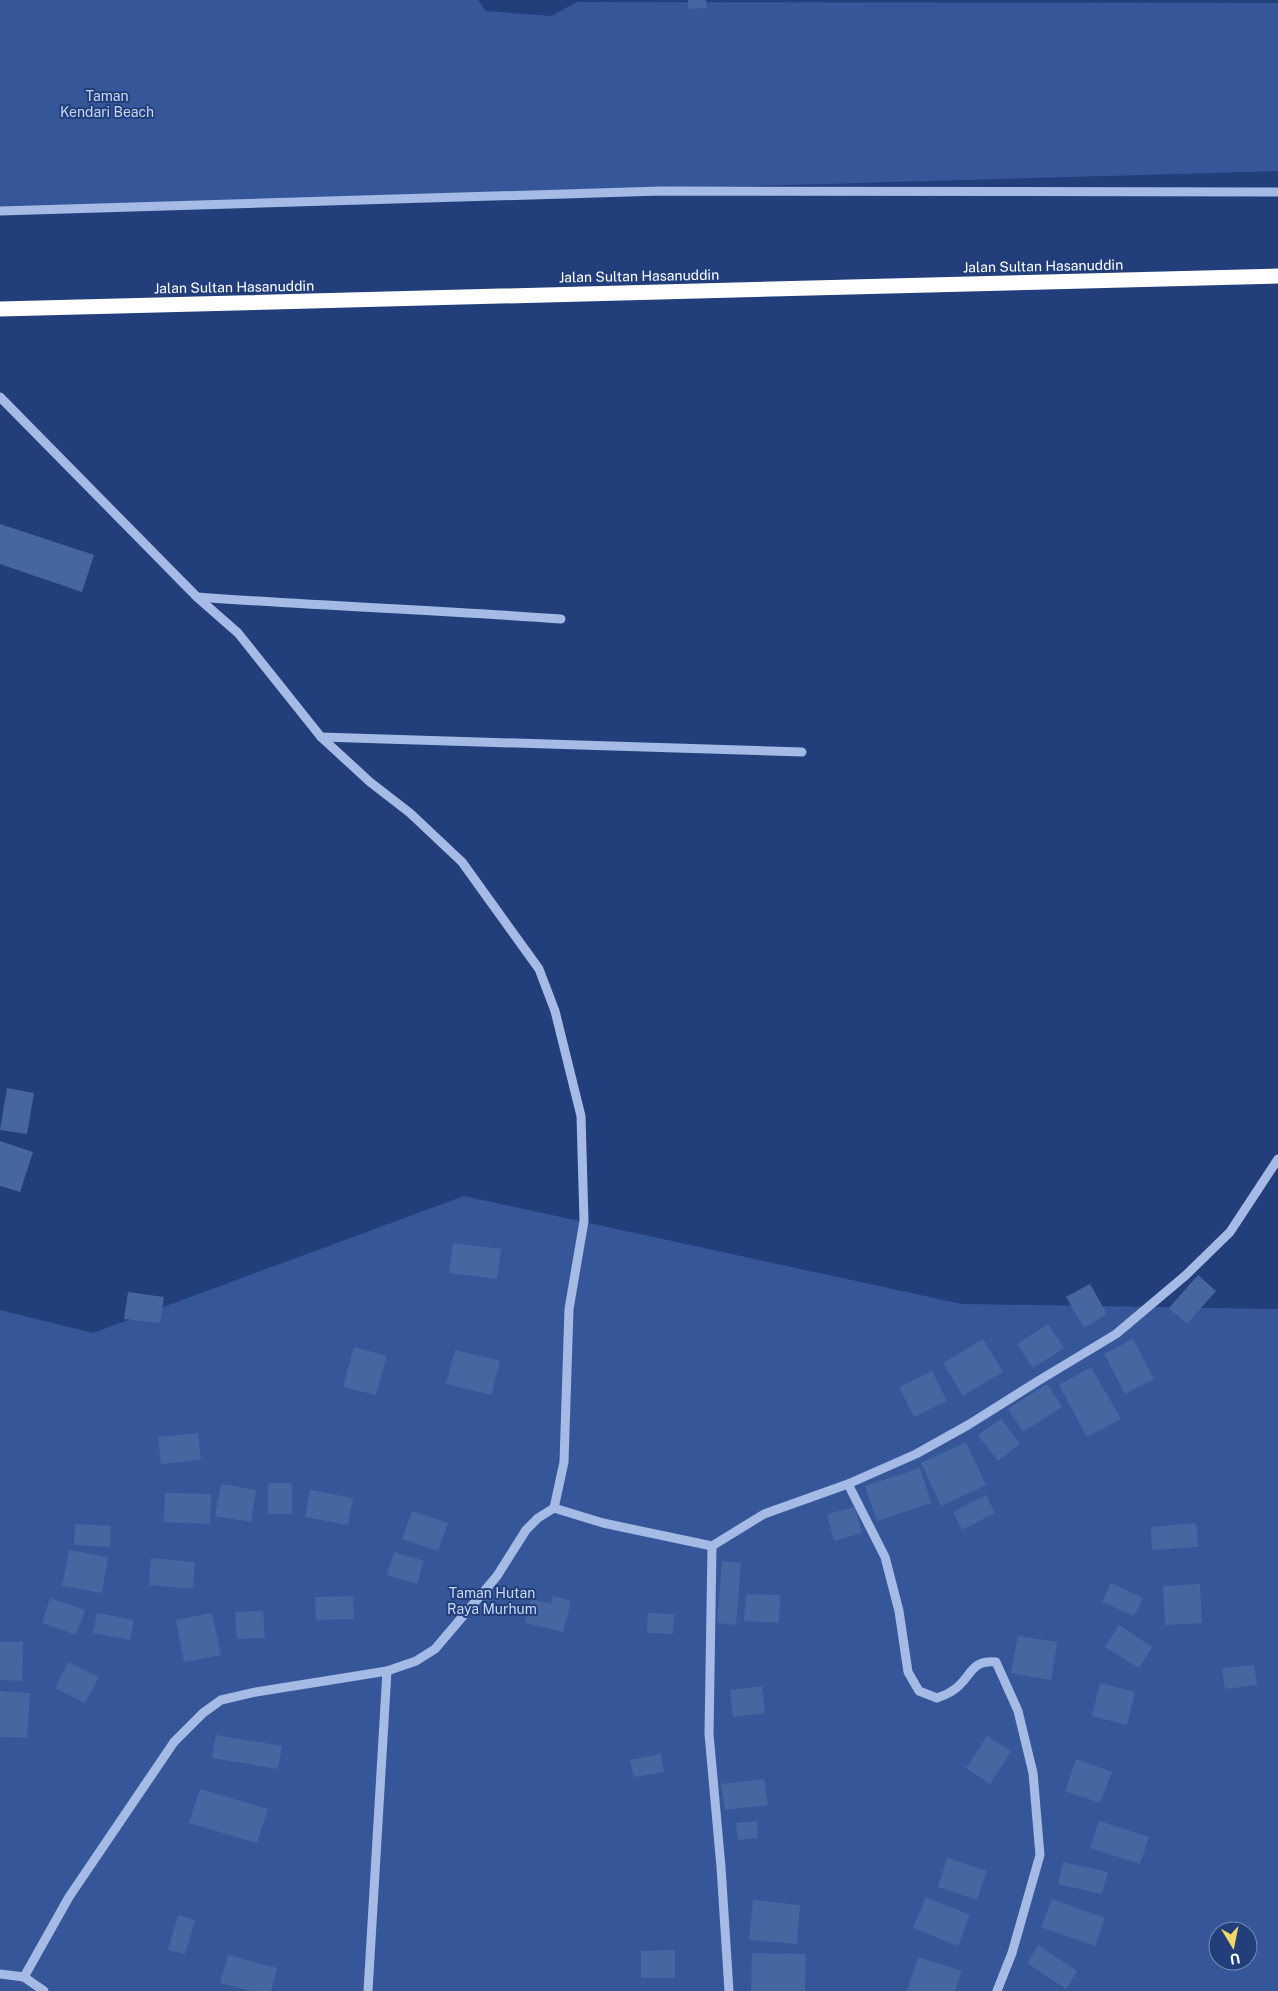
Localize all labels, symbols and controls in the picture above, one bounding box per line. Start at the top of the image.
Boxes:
park label: Taman Kendari Beach [60,88,154,120]
street label: Jalan Sultan Hasanuddin [963,257,1123,275]
street label: Jalan Sultan Hasanuddin [559,267,719,285]
street label: Jalan Sultan Hasanuddin [154,278,314,296]
park label: Taman Hutan Raya Murhum [447,1585,537,1617]
north arrow [1208,1921,1258,1971]
text: U [1229,1950,1242,1968]

